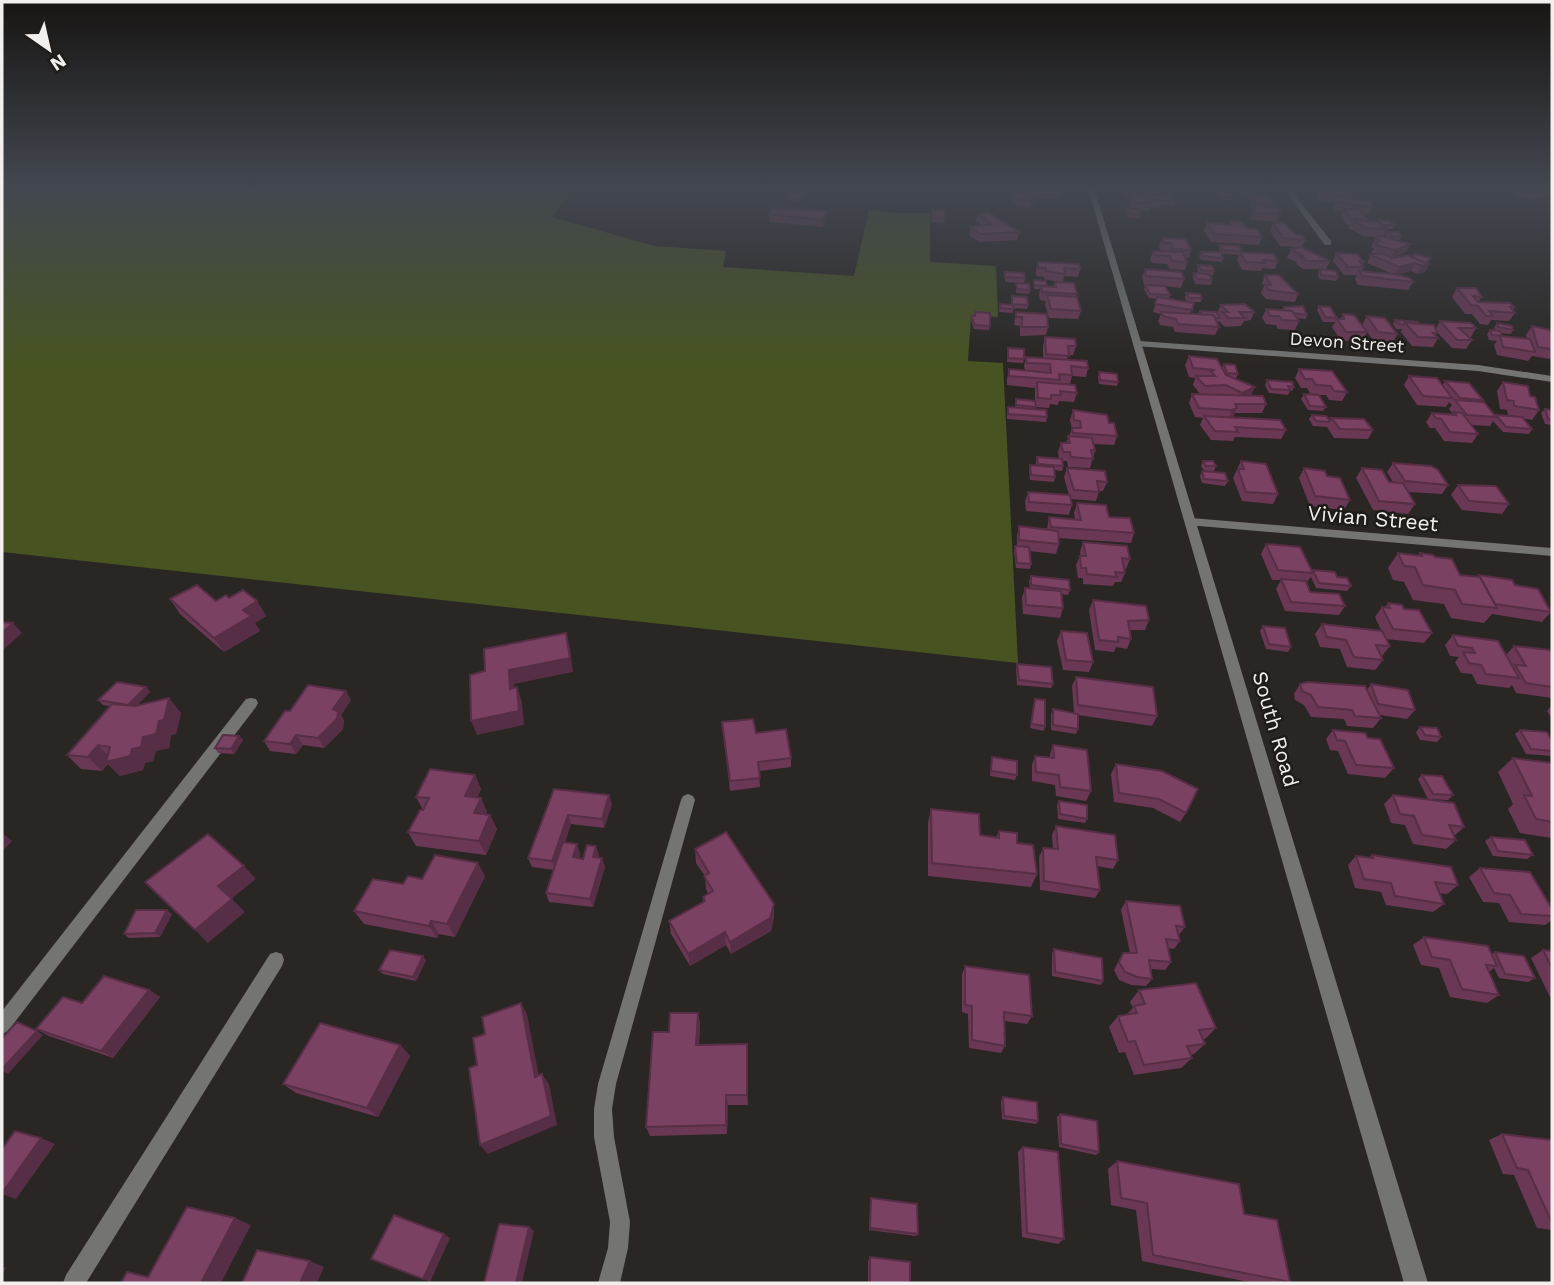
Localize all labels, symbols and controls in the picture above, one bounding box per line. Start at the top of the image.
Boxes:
north arrow [14,14,84,84]
text: N [46,49,70,76]
street label: Devon Street [1289,328,1405,357]
street label: Vivian Street [1307,500,1440,536]
street label: South Road [1248,668,1304,790]

